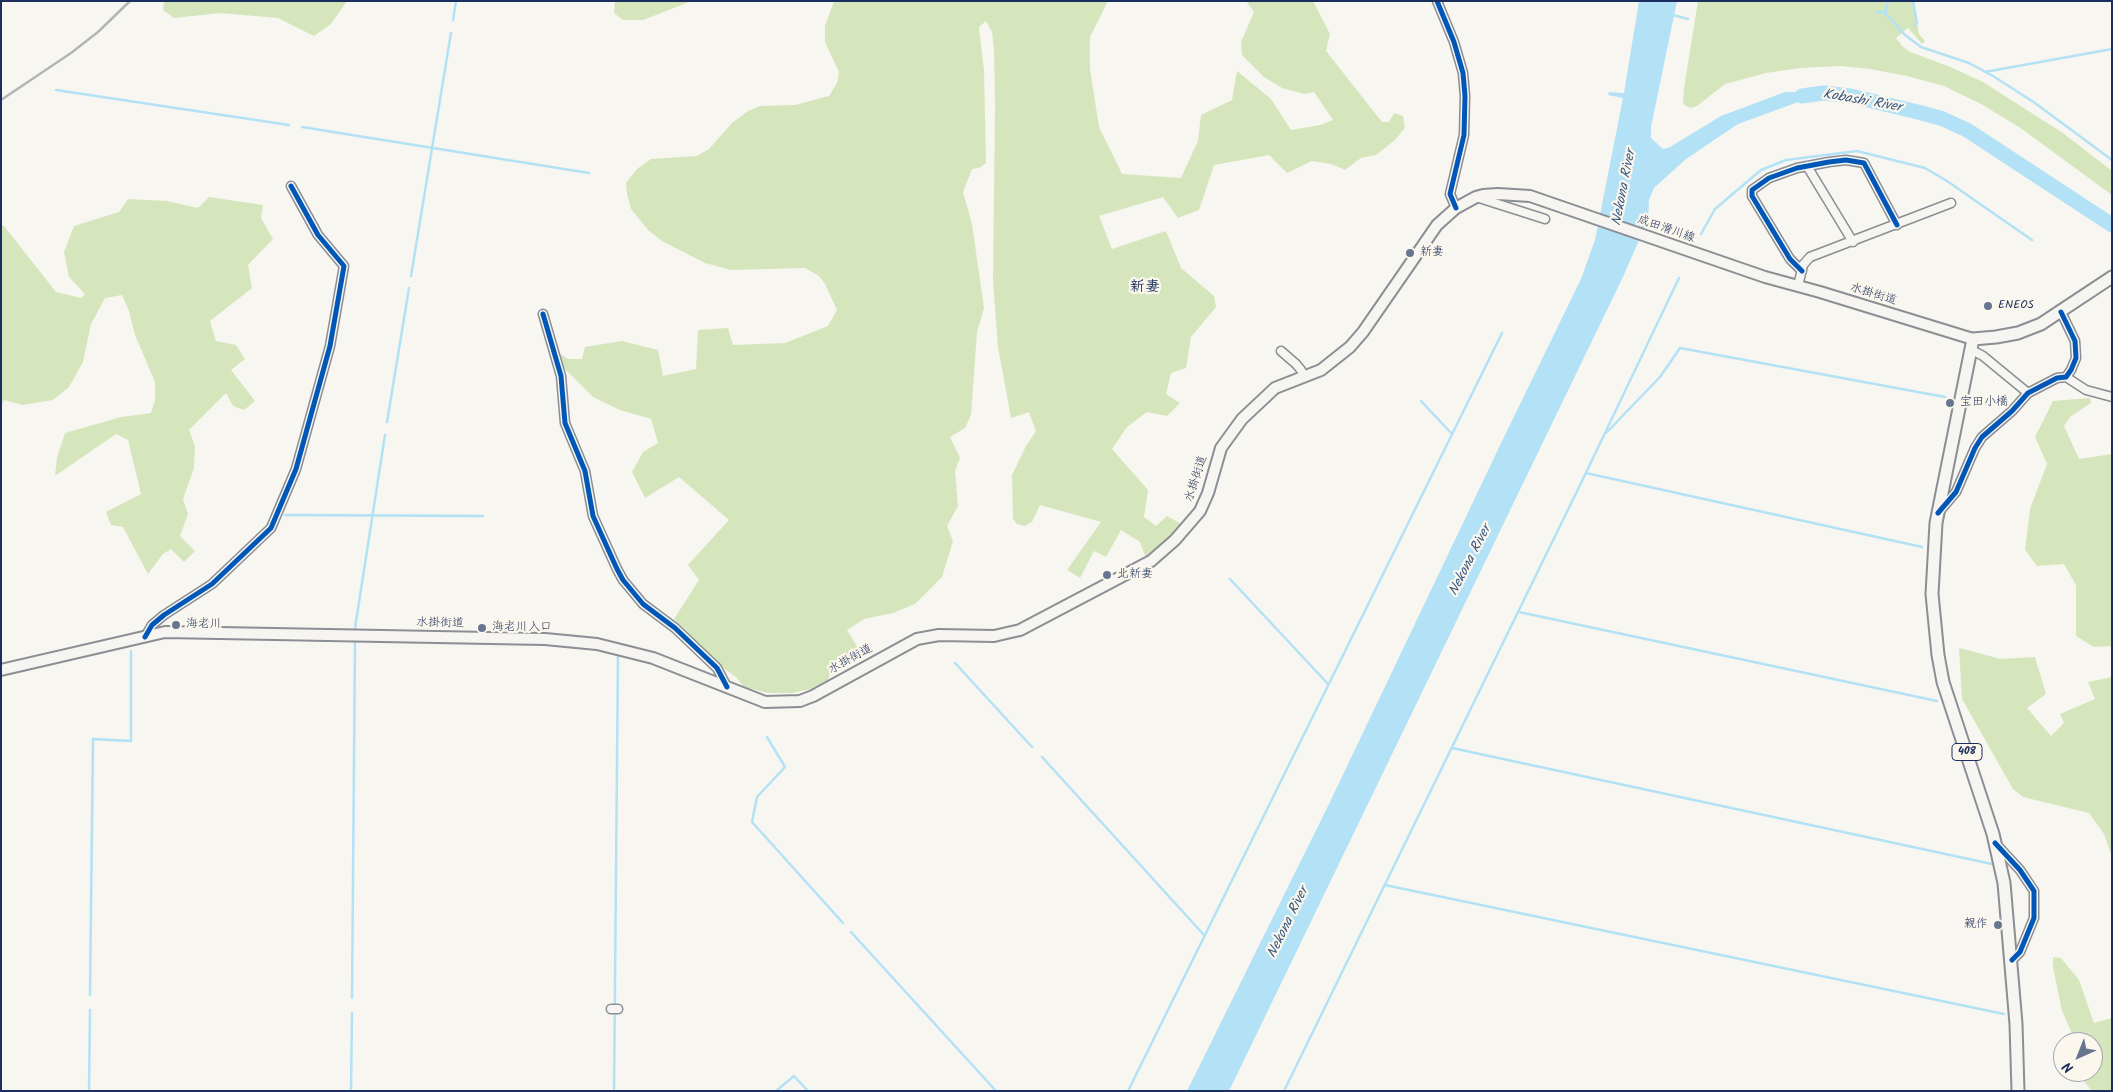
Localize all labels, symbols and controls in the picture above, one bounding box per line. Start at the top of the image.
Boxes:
water label: Kobashi River [1821,87,1903,117]
water label: Nekona River [1609,149,1641,227]
street label: 成田滑川線 [1635,213,1697,247]
place label: 新妻 [1420,246,1444,260]
marker: 新妻 [1404,247,1416,259]
district label: 新妻 [1130,279,1160,297]
street label: 水掛街道 [1848,281,1898,309]
place label: ENEOS [1998,299,2034,313]
marker: ENEOS [1982,300,1994,312]
place label: 宝田小橋 [1960,396,2008,410]
marker: 宝田小橋 [1944,397,1956,409]
street label: 水掛街道 [1183,454,1211,504]
water label: Nekona River [1446,523,1496,599]
place label: 北新妻 [1117,568,1153,582]
marker: 北新妻 [1101,569,1113,581]
street label: 水掛街道 [416,616,464,632]
place label: 海老川 [186,618,222,632]
marker: 海老川 [170,619,182,631]
place label: 海老川入口 [492,621,552,635]
marker: 海老川入口 [476,622,488,634]
street label: 水掛街道 [827,642,875,678]
road number: 408 [1952,744,1982,760]
water label: Nekona River [1265,885,1313,961]
place label: 親作 [1964,918,1988,932]
marker: 親作 [1992,919,2004,931]
north arrow [2053,1032,2103,1082]
text: N [2057,1056,2079,1078]

